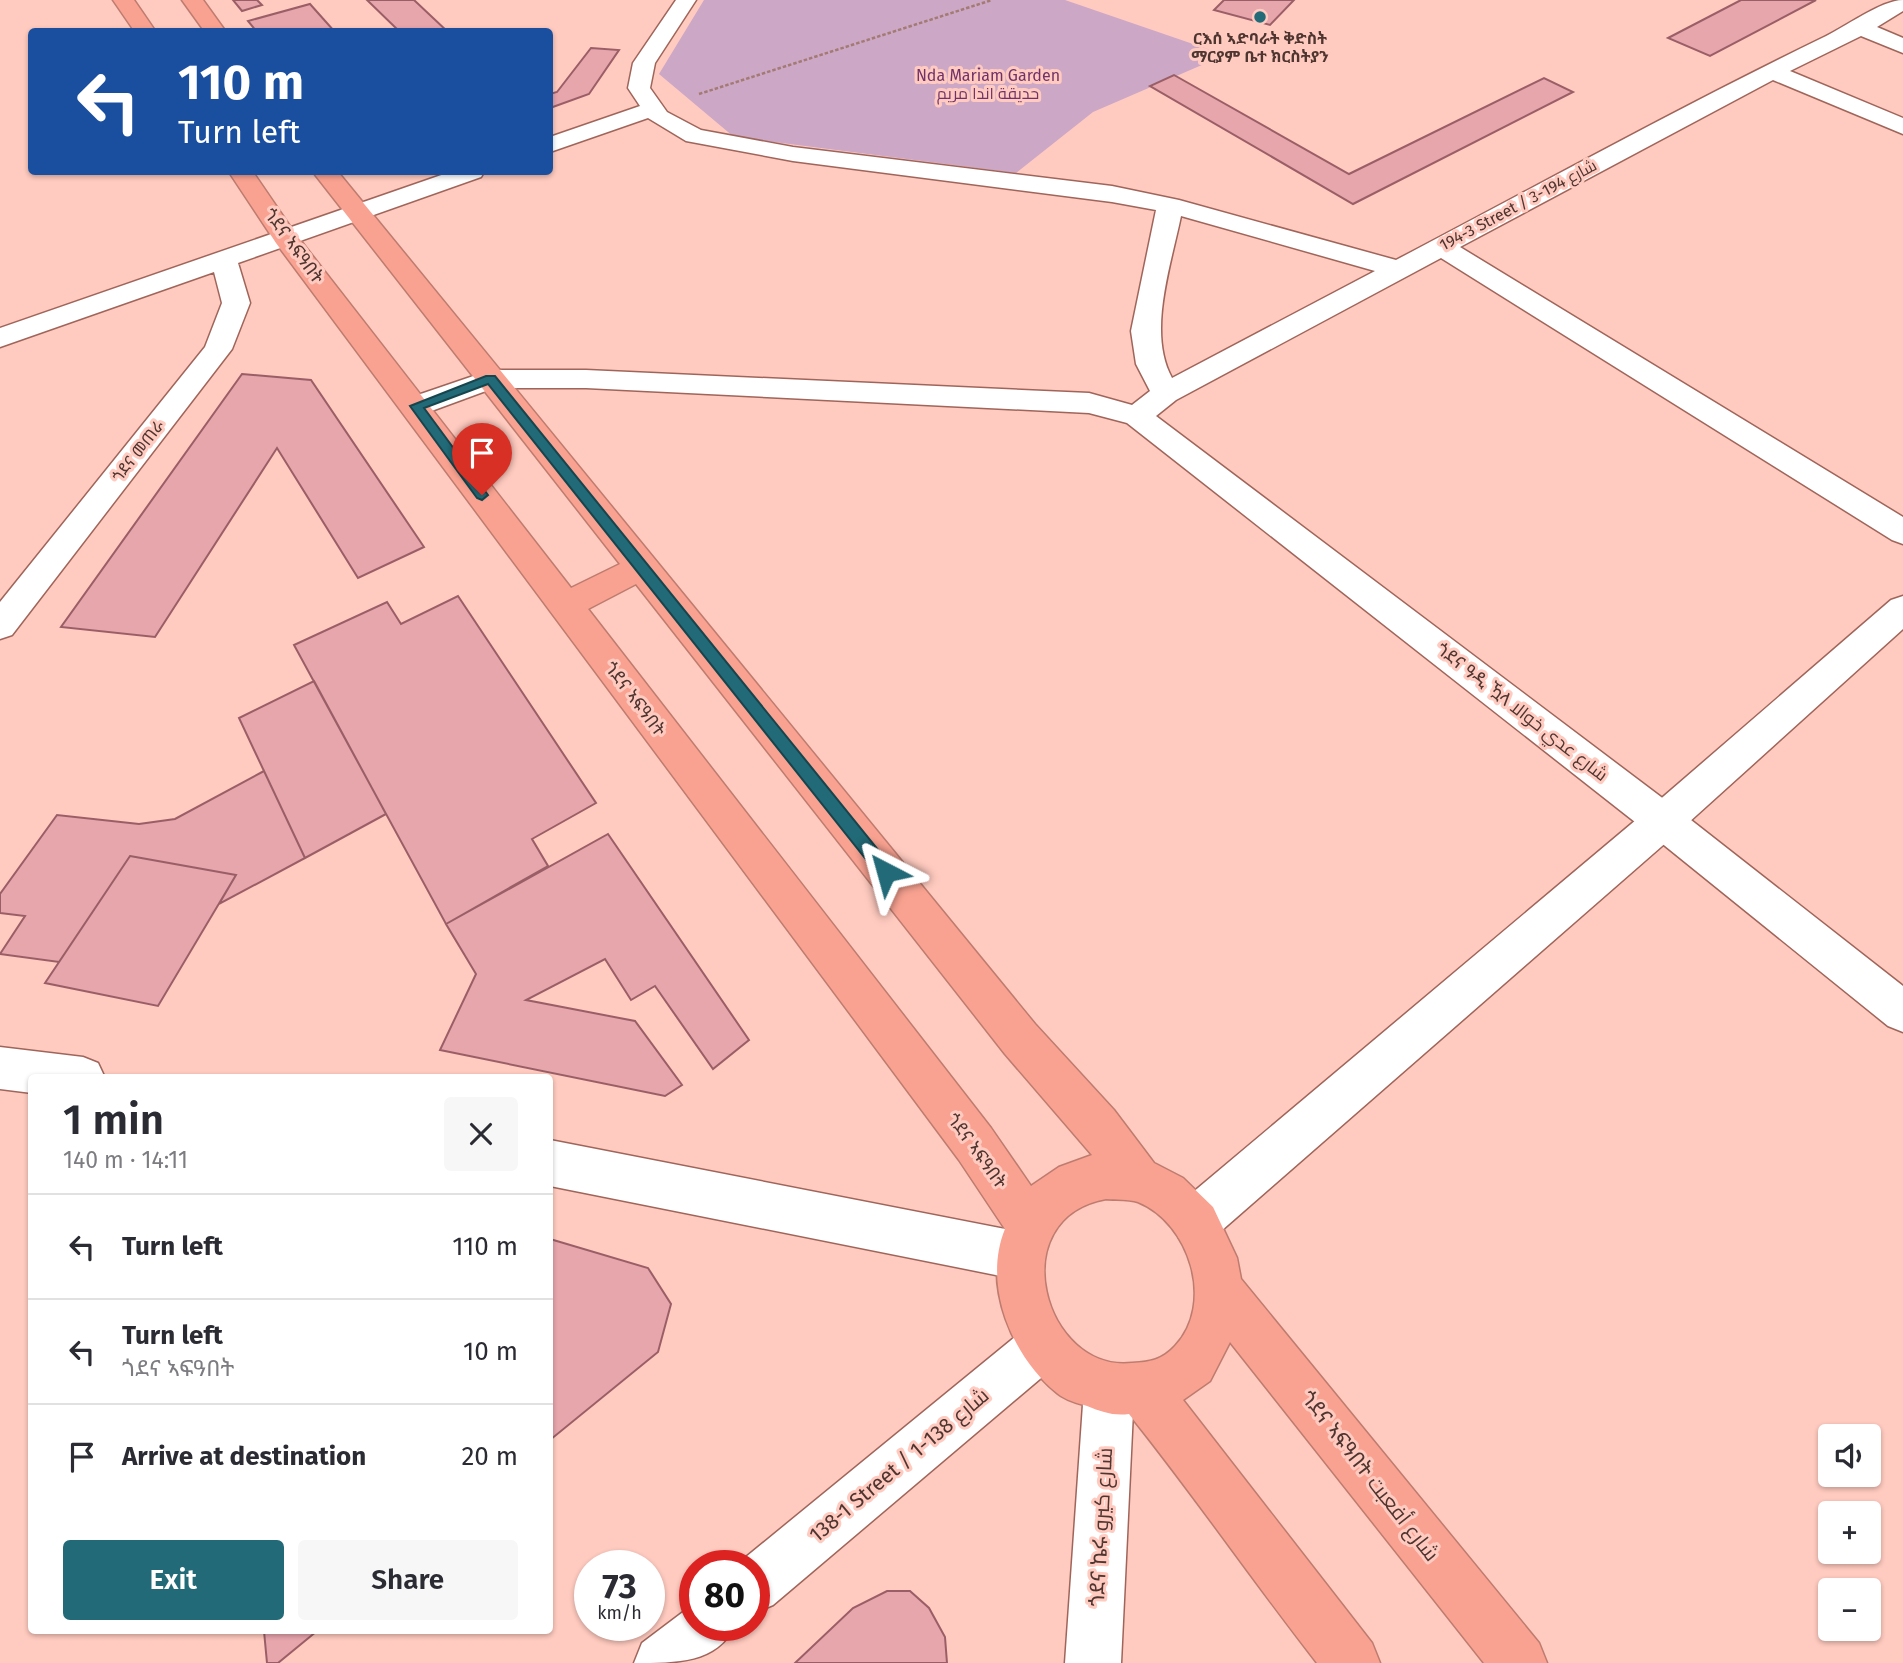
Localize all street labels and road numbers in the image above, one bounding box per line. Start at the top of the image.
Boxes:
street label: 194-3 Street / شارع 194-3 [1436,156,1601,256]
street label: ጎደና ኣፍዓበት [259,204,329,288]
street label: ጎደና መጠራ [108,416,168,486]
street label: ጎደና ዓዲ ዃላ شارع عدي خوالا [1430,638,1612,788]
street label: ጎደና ኣፍዓበት [600,657,670,741]
street label: ጎደና ኣፍዓበት [942,1109,1012,1193]
street label: 138-1 Street / شارع 138-1 [804,1382,995,1549]
street label: ጎደና ኣፍዓበት شارع أفعبت [1295,1386,1445,1567]
street label: ጎደና ኬሩ شارع كيرو [1084,1447,1119,1607]

